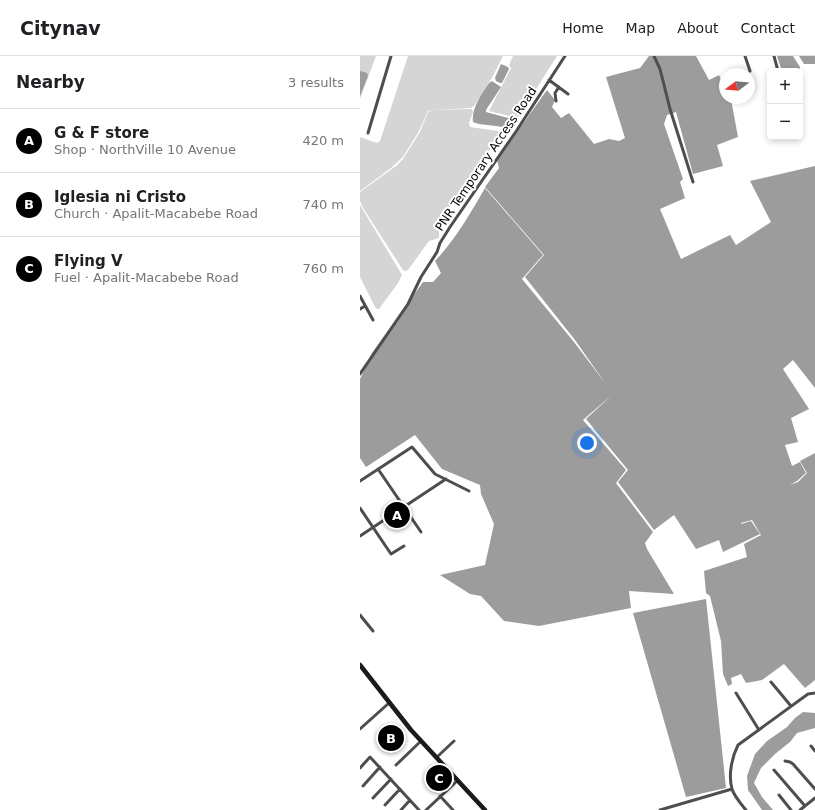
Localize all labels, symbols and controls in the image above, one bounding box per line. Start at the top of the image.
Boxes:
text: Citynav [20,17,101,39]
text: Home [562,20,604,36]
text: Map [626,20,655,36]
text: About [677,20,719,36]
text: Contact [741,20,795,36]
north arrow [719,68,755,104]
map controls [767,68,803,140]
button: + [767,68,803,104]
text: Nearby [16,72,85,92]
text: 3 results [288,75,344,90]
street label: PNR Temporary Access Road [432,84,540,234]
button: − [767,104,803,140]
text: G & F store [54,124,149,142]
text: A [24,133,34,148]
text: 420 m [302,133,344,148]
text: Shop · NorthVille 10 Avenue [54,142,236,157]
text: Iglesia ni Cristo [54,188,186,206]
text: B [24,197,34,212]
text: 740 m [302,197,344,212]
text: Church · Apalit-Macabebe Road [54,206,258,221]
text: Flying V [54,252,123,270]
text: C [24,261,34,276]
text: 760 m [302,261,344,276]
text: Fuel · Apalit-Macabebe Road [54,270,239,285]
your location [577,433,597,453]
pin: A [384,500,410,530]
pin: B [378,723,404,753]
pin: C [426,763,452,793]

